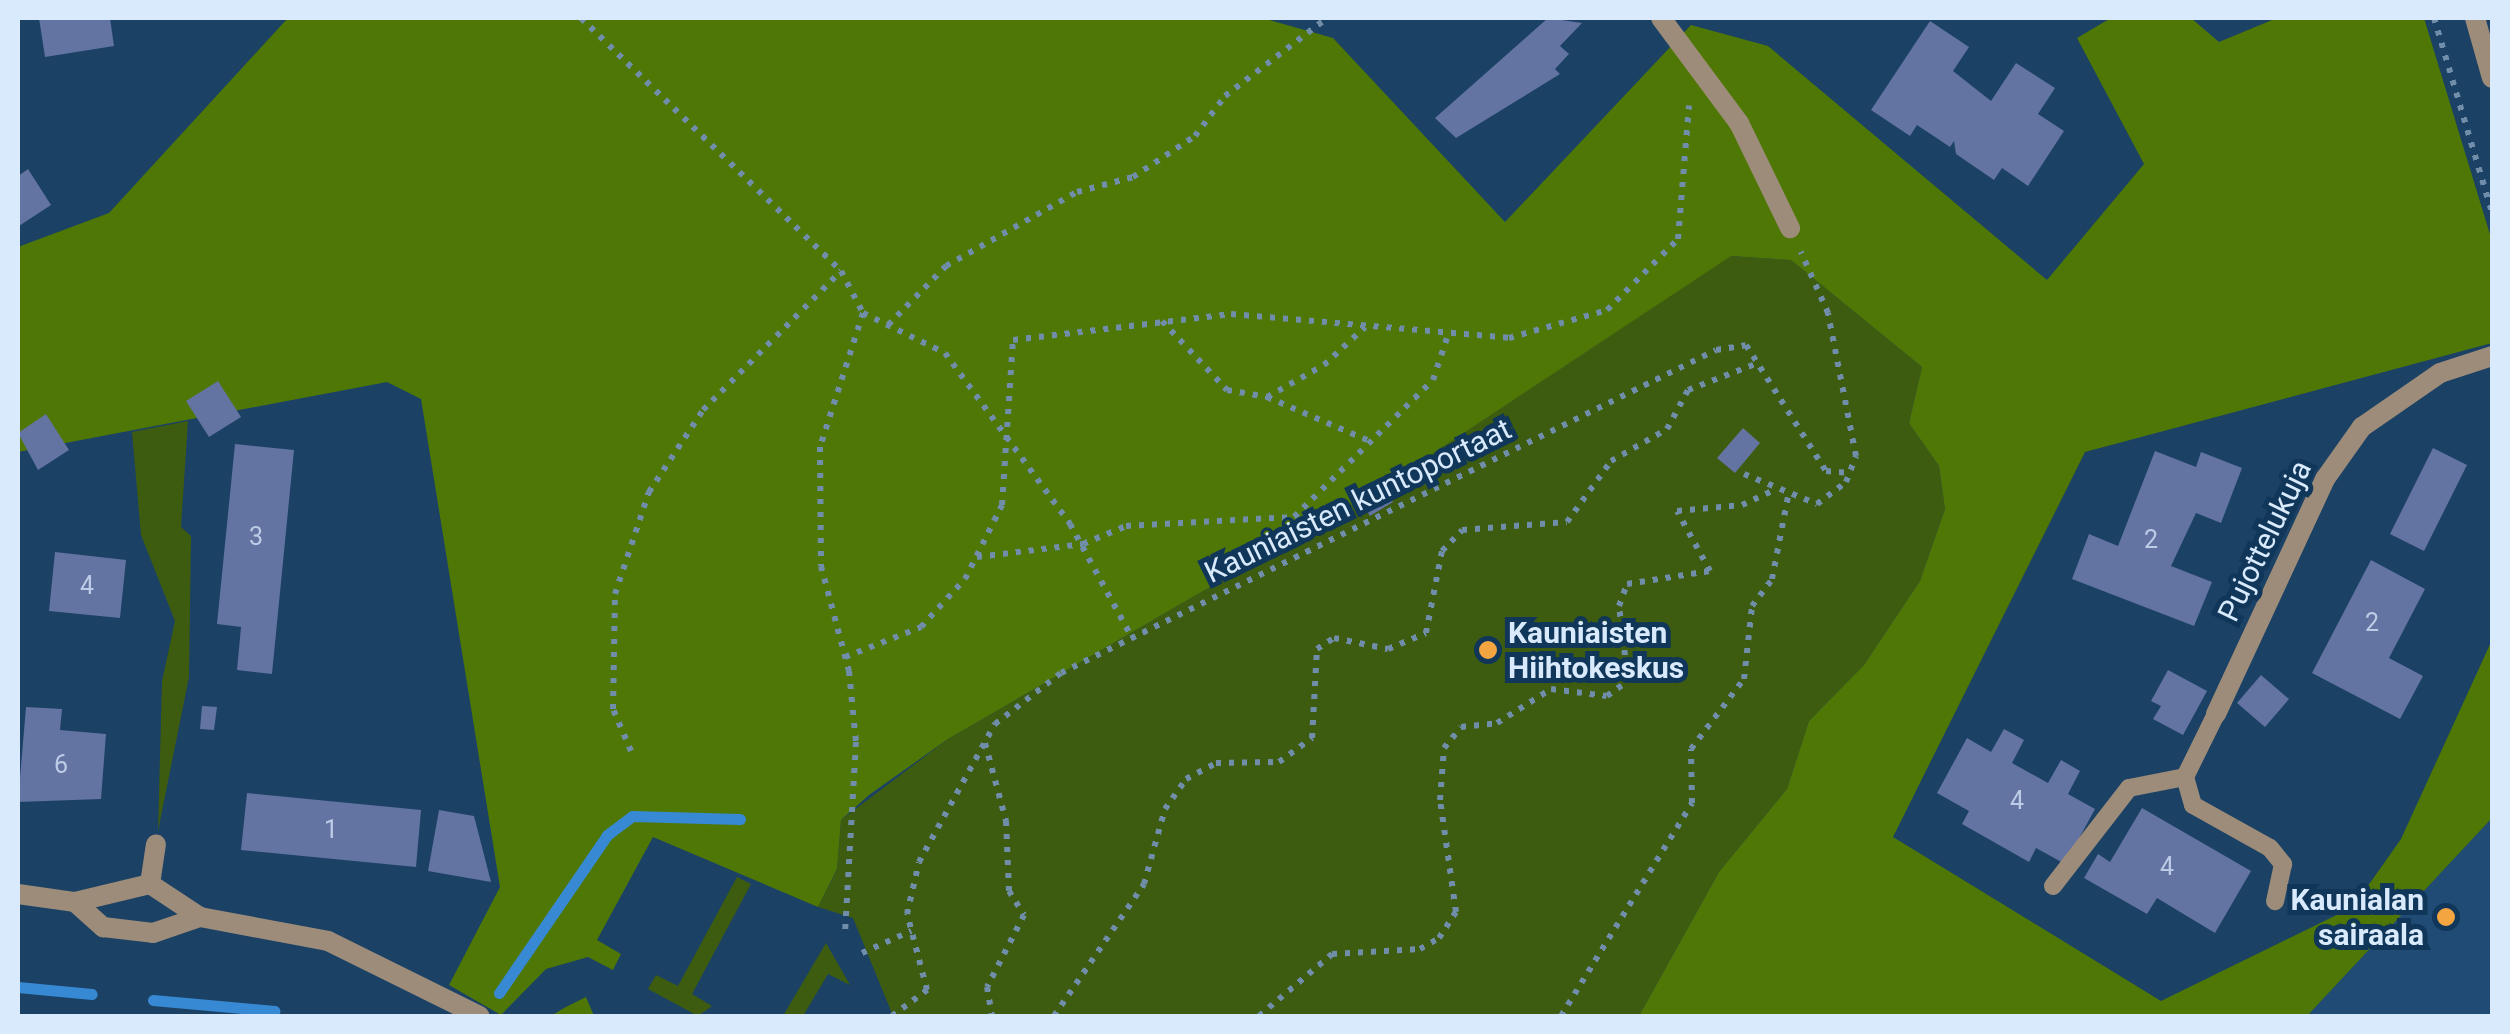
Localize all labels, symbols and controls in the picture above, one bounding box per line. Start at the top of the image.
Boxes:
street label: Kauniaisten kuntoportaat [1199,411,1517,591]
street label: Pujottelukuja [2211,455,2319,627]
house number: 3 [249,522,263,552]
house number: 2 [2144,525,2158,555]
house number: 4 [80,571,94,601]
house number: 2 [2365,608,2379,638]
place label: Kauniaisten Hiihtokeskus [1508,615,1684,686]
marker: Kauniaisten Hiihtokeskus [1477,639,1499,661]
house number: 6 [54,750,68,780]
house number: 4 [2010,786,2024,816]
house number: 1 [324,815,338,845]
house number: 4 [2160,852,2174,882]
place label: Kaunialan sairaala [2290,882,2424,952]
marker: Kaunialan sairaala [2433,904,2459,930]

